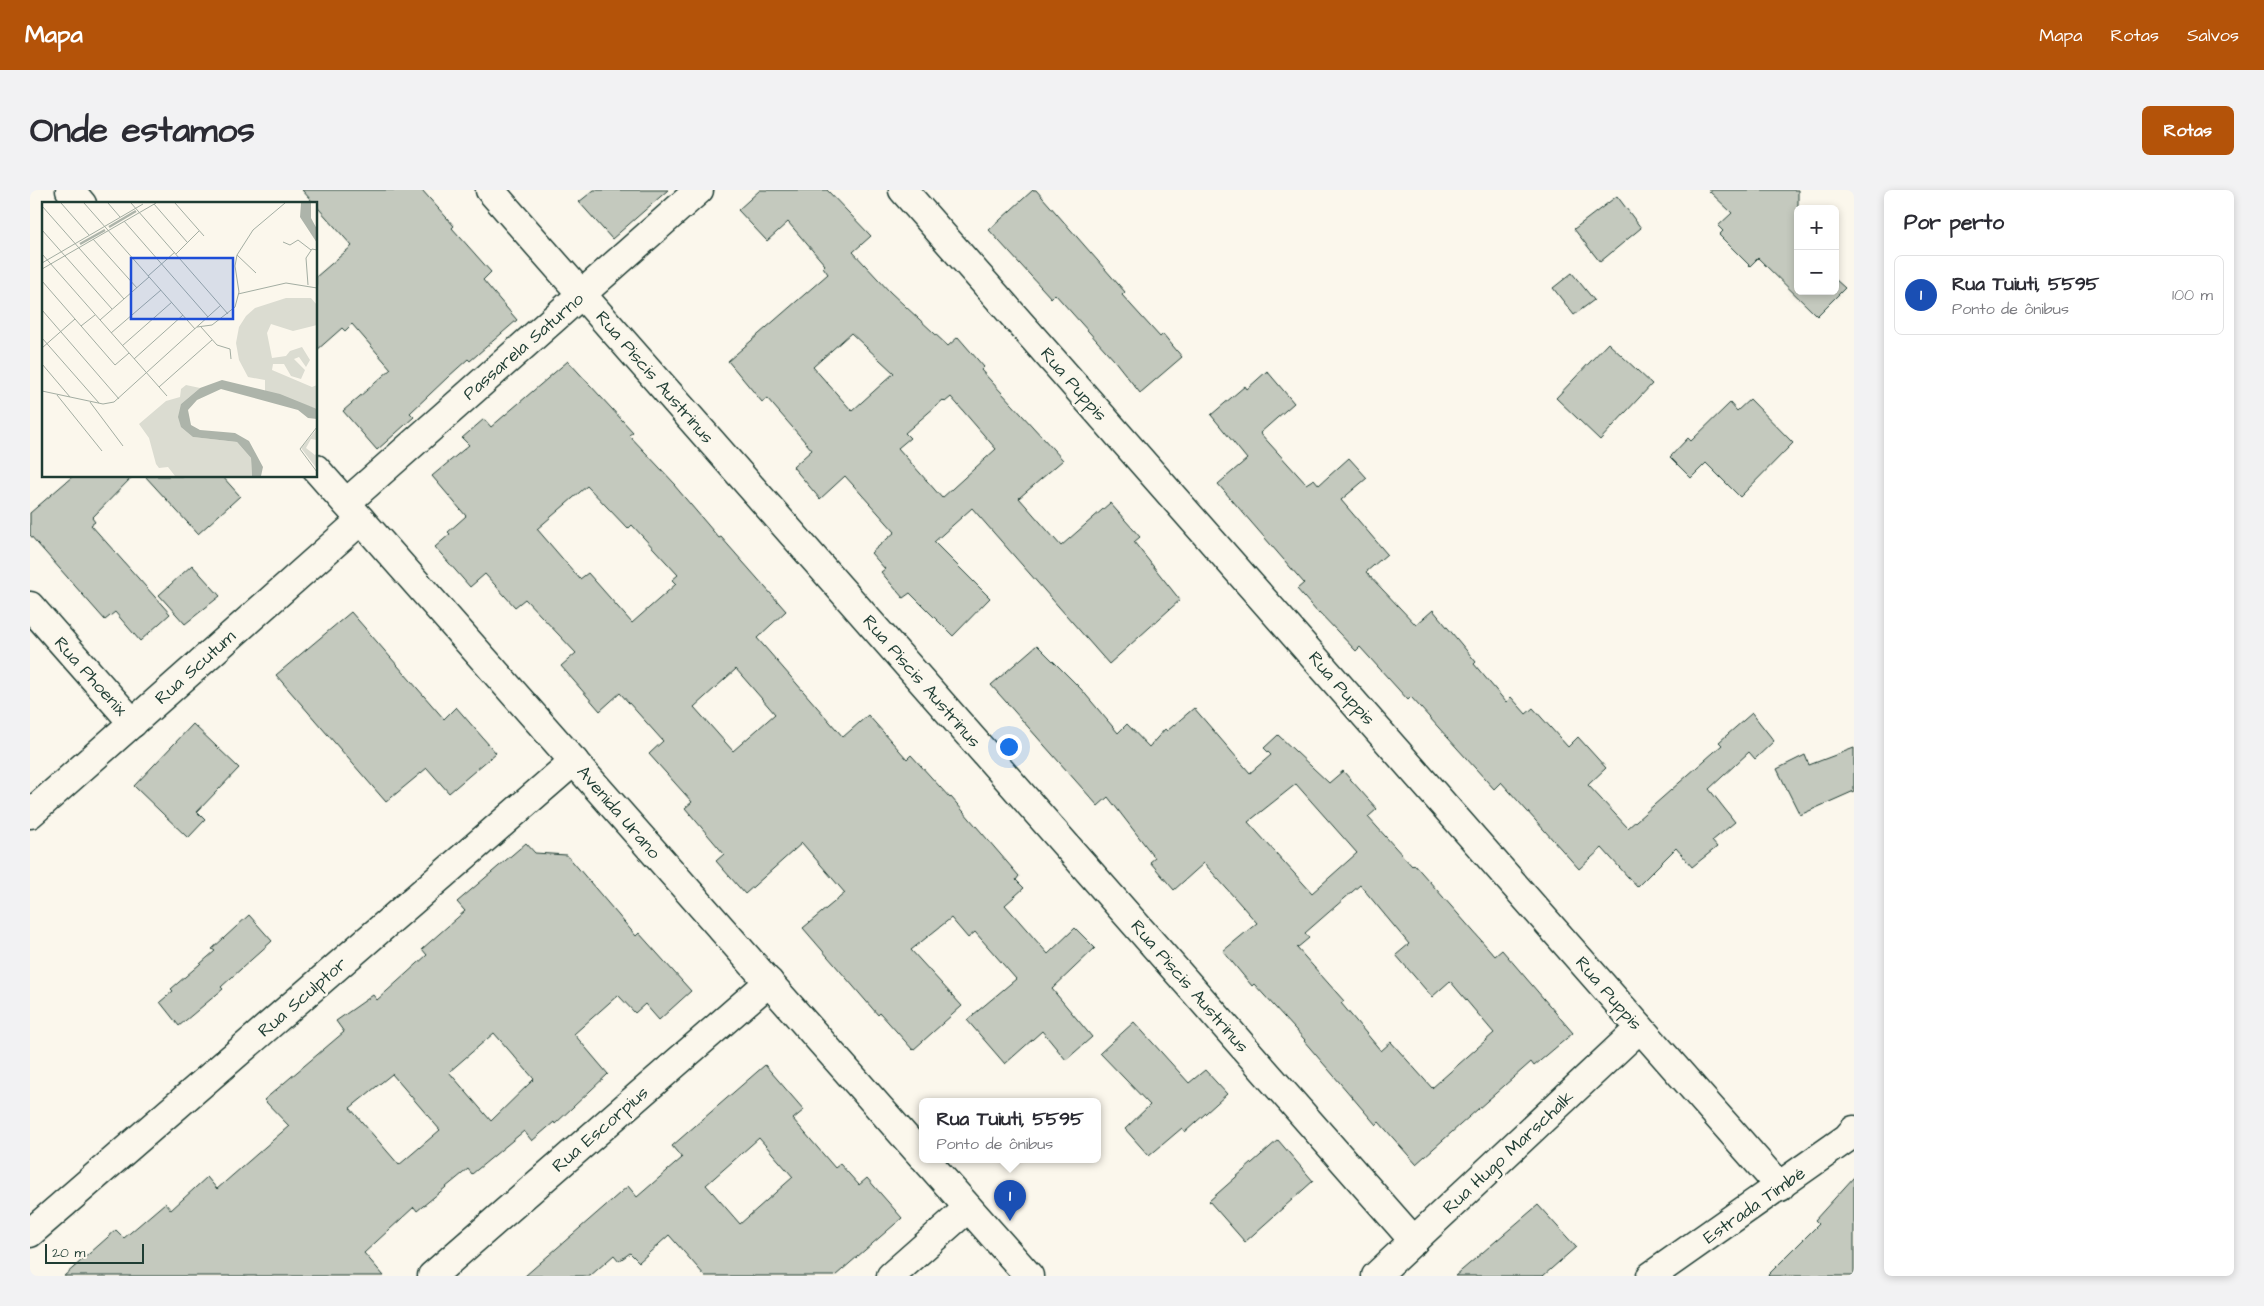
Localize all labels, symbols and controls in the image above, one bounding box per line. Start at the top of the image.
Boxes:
text: Mapa [25,18,83,52]
text: Mapa [2039,23,2083,48]
text: Rotas [2111,23,2159,48]
text: Salvos [2187,23,2239,48]
text: Onde estamos [30,106,255,155]
button: Rotas [2142,106,2234,155]
inset map [42,202,318,478]
map controls [1794,205,1839,295]
button: + [1794,205,1839,250]
text: Por perto [1904,208,2004,237]
button: − [1794,250,1839,295]
text: Rua Tuiuti, 5595 [1952,271,2099,298]
text: 1 [1920,284,1922,306]
text: 100 m [2172,284,2213,306]
street label: Passarela Saturno [457,287,589,406]
text: Ponto de ônibus [1952,298,2069,320]
street label: Rua Piscis Austrinus [590,305,719,449]
street label: Rua Puppis [1034,342,1113,427]
street label: Rua Piscis Austrinus [857,609,986,753]
street label: Rua Scutum [149,624,241,710]
street label: Rua Phoenix [48,631,133,722]
street label: Rua Puppis [1302,646,1381,731]
your location [996,734,1022,760]
street label: Avenida Urano [571,760,666,864]
street label: Rua Piscis Austrinus [1125,914,1254,1058]
street label: Rua Puppis [1569,951,1648,1036]
street label: Rua Sculptor [252,952,352,1043]
street label: Rua Escorpius [547,1080,654,1178]
street label: Rua Hugo Marschalk [1437,1085,1580,1221]
popup [919,1098,1101,1163]
text: Rua Tuiuti, 5595 [936,1106,1084,1133]
text: Ponto de ônibus [936,1133,1053,1155]
street label: Estrada Timbé [1698,1161,1811,1250]
pin: 1 [994,1180,1026,1221]
scale bar [45,1241,144,1264]
text: 20 m [52,1243,85,1263]

